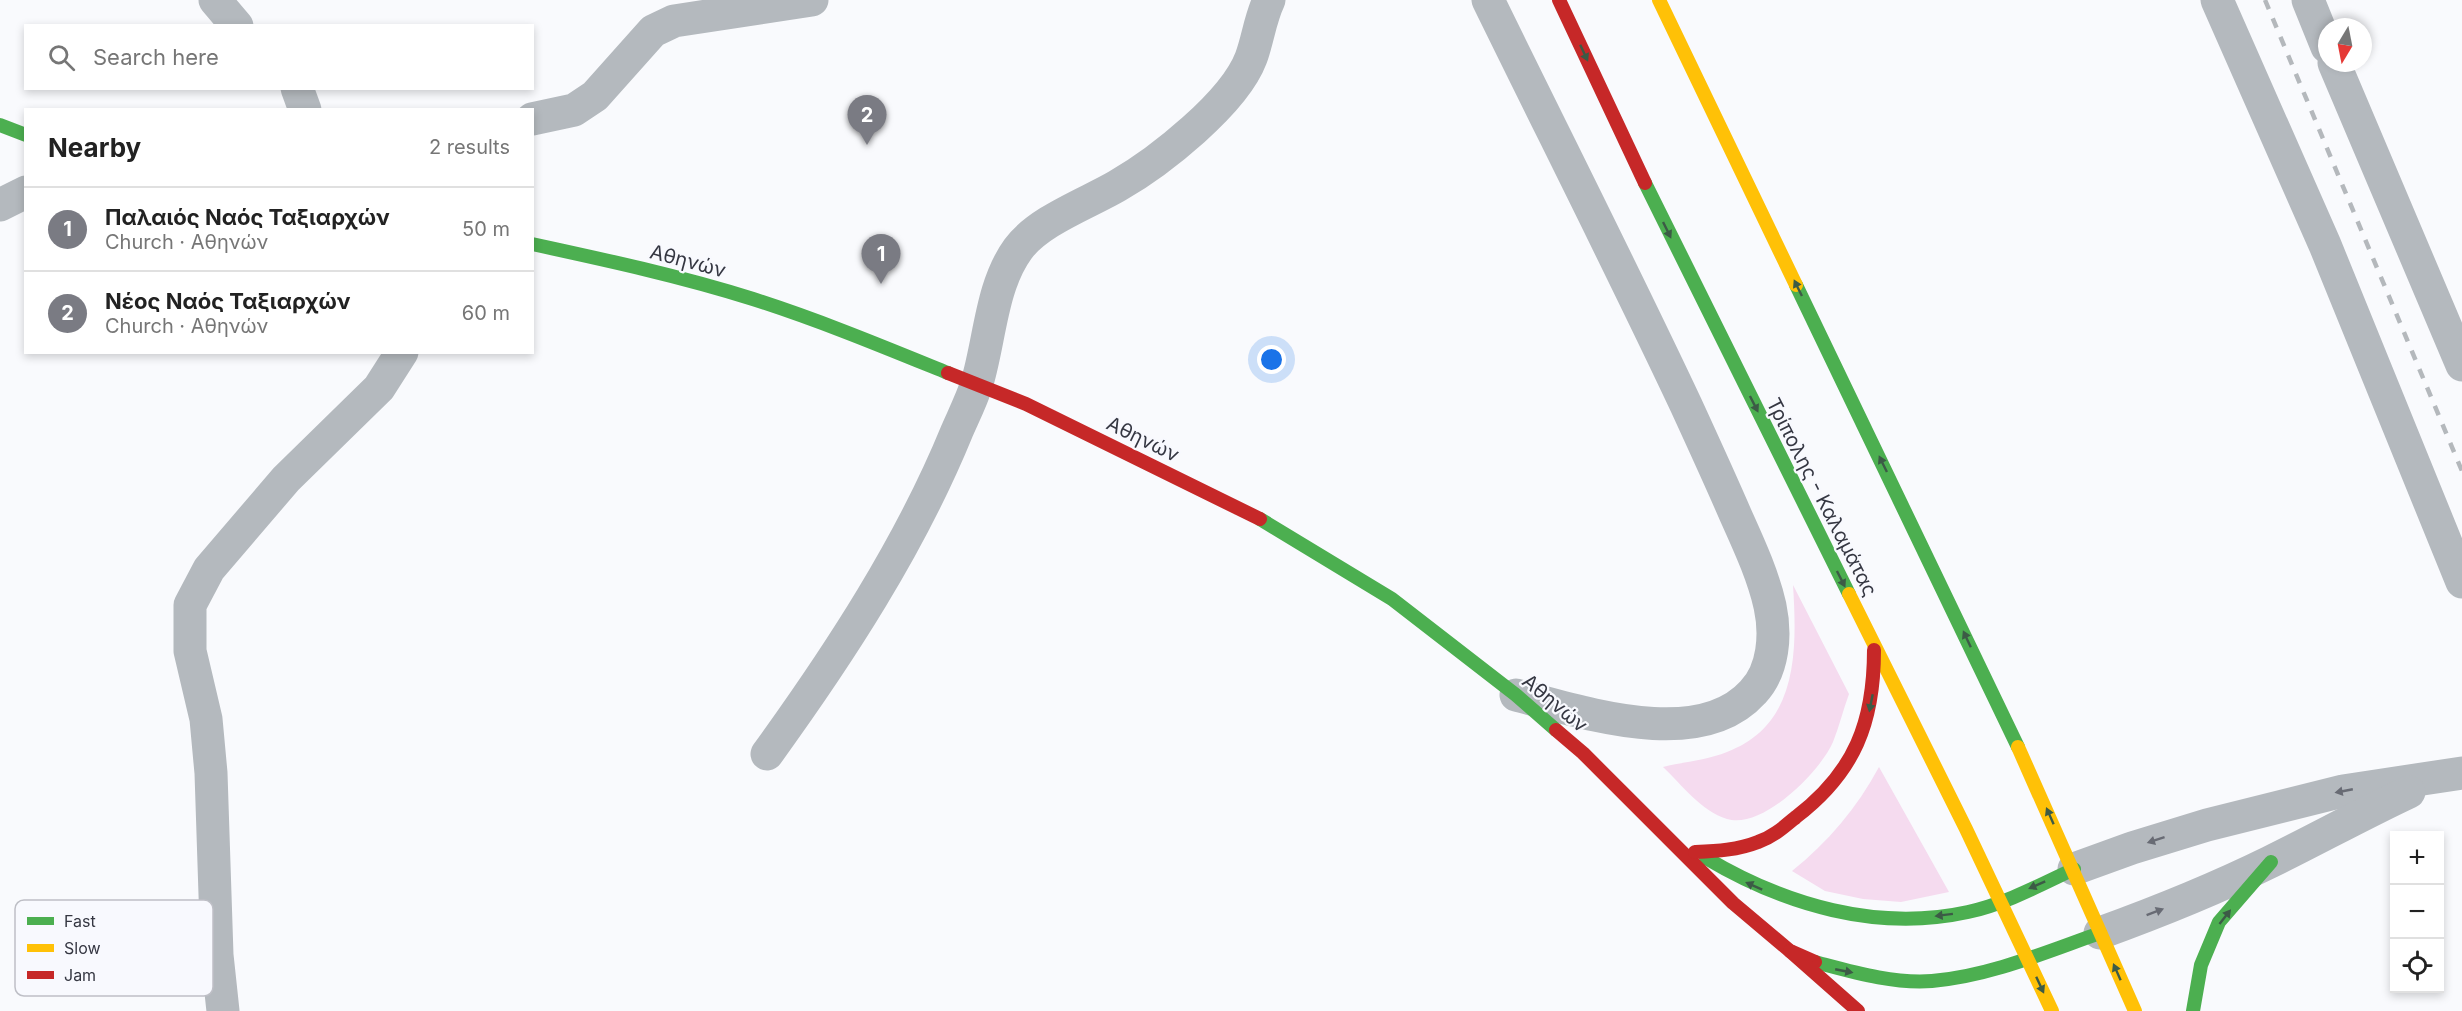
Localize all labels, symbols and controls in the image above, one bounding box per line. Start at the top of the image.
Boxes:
north arrow [2318,18,2372,72]
search box [24,24,534,90]
icon: search [45,41,78,74]
text: Search here [93,44,219,70]
one-way arrow [1580,44,1589,61]
pin: 2 [848,96,886,145]
text: Nearby [48,132,141,163]
text: 2 results [429,135,510,159]
text: Παλαιός Ναός Ταξιαρχών [105,204,390,230]
text: 1 [63,217,72,241]
text: 50 m [462,217,510,241]
one-way arrow [1663,221,1672,238]
text: Church · Αθηνών [105,230,268,254]
pin: 1 [862,234,900,284]
street label: Αθηνών [647,239,729,283]
one-way arrow [1793,280,1802,297]
text: Νέος Ναός Ταξιαρχών [105,288,350,314]
text: 2 [61,301,74,325]
text: 60 m [462,301,510,325]
text: Church · Αθηνών [105,314,268,338]
your location [1257,345,1286,374]
street label: Τρίπολης - Καλαμάτας [1762,394,1882,600]
one-way arrow [1749,396,1759,413]
street label: Αθηνών [1103,411,1183,467]
one-way arrow [1878,455,1887,472]
one-way arrow [1836,570,1846,587]
one-way arrow [1963,631,1972,648]
street label: Αθηνών [1518,669,1593,737]
one-way arrow [1866,694,1875,713]
one-way arrow [2335,787,2354,796]
one-way arrow [2044,807,2054,825]
map controls [2390,831,2444,993]
button: + [2390,831,2444,885]
one-way arrow [2147,836,2165,845]
one-way arrow [1745,881,1762,890]
one-way arrow [2029,881,2046,890]
button: − [2390,885,2444,939]
legend [15,900,213,996]
one-way arrow [2147,907,2165,917]
one-way arrow [2218,909,2231,925]
text: Fast [64,911,96,931]
one-way arrow [1935,911,1954,920]
text: Slow [64,938,101,958]
button: locate [2390,939,2444,993]
one-way arrow [2112,963,2122,981]
text: Jam [64,965,96,985]
one-way arrow [1835,967,1854,976]
one-way arrow [2035,976,2044,993]

